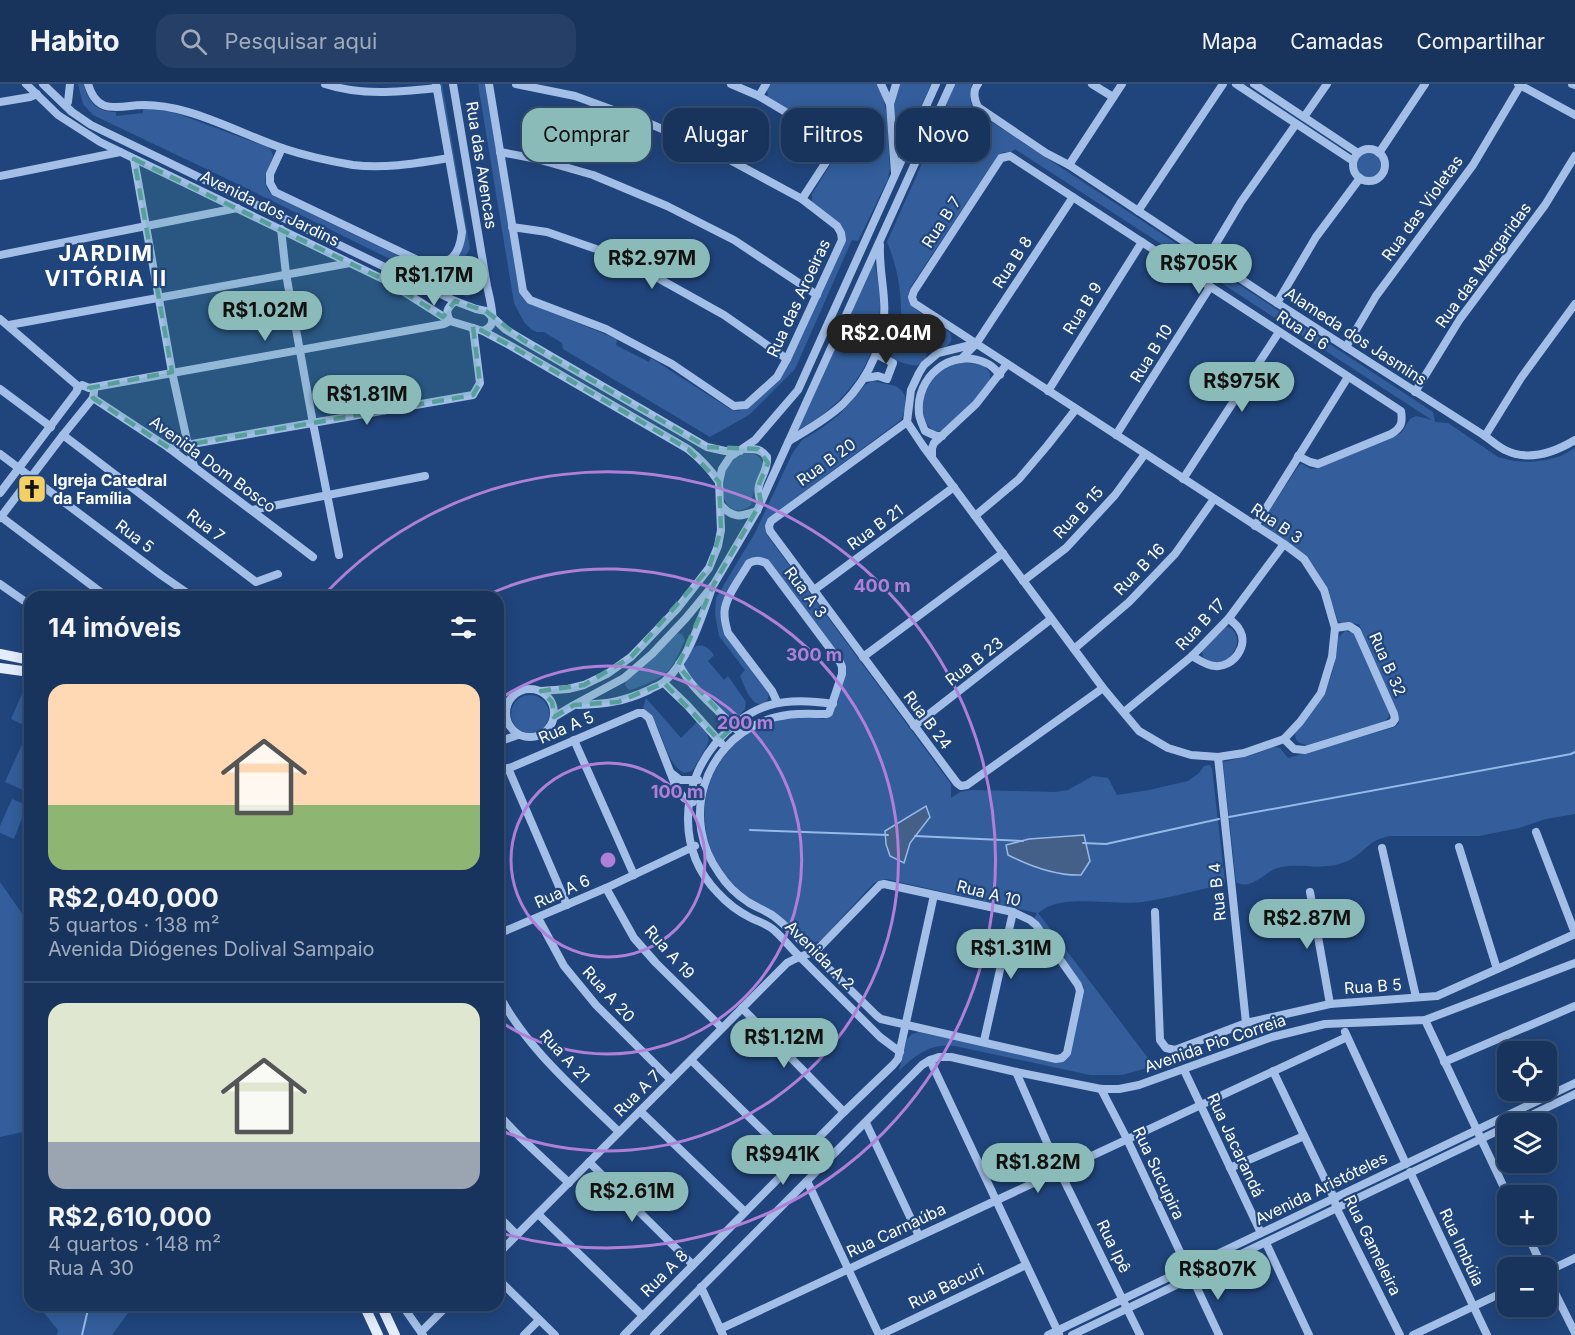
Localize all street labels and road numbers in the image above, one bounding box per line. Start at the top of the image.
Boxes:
street label: Rua das Avencas [462,100,502,230]
street label: Rua das Violetas [1377,151,1467,265]
street label: Avenida dos Jardins [197,166,343,250]
street label: Rua B 7 [917,193,965,251]
street label: Rua das Margaridas [1431,198,1535,332]
street label: Rua B 8 [988,232,1036,292]
street label: Rua das Aroeiras [762,236,834,360]
street label: Rua B 9 [1058,278,1106,338]
street label: Alameda dos Jasmins [1281,283,1431,389]
street label: Rua B 6 [1273,306,1333,354]
street label: Rua B 10 [1125,320,1177,386]
street label: Avenida Dom Bosco [146,411,280,517]
street label: Rua B 20 [793,434,859,490]
street label: Rua B 15 [1049,482,1107,542]
street label: Rua B 3 [1247,498,1307,548]
street label: Rua B 21 [843,500,907,554]
street label: Rua 7 [183,504,229,546]
street label: Rua 5 [112,515,158,557]
street label: Rua B 16 [1109,539,1169,599]
street label: Rua A 3 [780,563,832,621]
street label: Rua B 17 [1171,594,1229,654]
street label: Rua B 32 [1365,629,1411,699]
street label: Rua B 23 [941,632,1007,690]
street label: Rua B 24 [900,687,956,753]
street label: Rua A 5 [535,706,597,748]
street label: Rua B 4 [1204,862,1230,922]
street label: Rua A 6 [531,870,593,912]
street label: Rua A 10 [955,875,1023,911]
street label: Avenida A 2 [781,916,859,994]
street label: Rua A 19 [641,921,699,983]
street label: Rua A 20 [579,962,639,1026]
street label: Rua B 5 [1343,974,1403,998]
street label: Avenida Pio Correia [1142,1009,1288,1077]
street label: Rua A 21 [536,1025,594,1087]
street label: Rua A 7 [609,1065,665,1121]
street label: Rua Jacarandá [1203,1090,1269,1200]
street label: Rua Sucupira [1129,1123,1189,1223]
street label: Avenida Aristóteles [1251,1147,1391,1229]
street label: Rua Gameleira [1340,1191,1406,1299]
street label: Rua Carnaúba [843,1198,949,1262]
street label: Rua Imbúia [1435,1205,1489,1289]
street label: Rua Ipê [1093,1216,1135,1276]
street label: Rua A 8 [636,1245,692,1301]
street label: Rua Bacuri [905,1259,987,1313]

